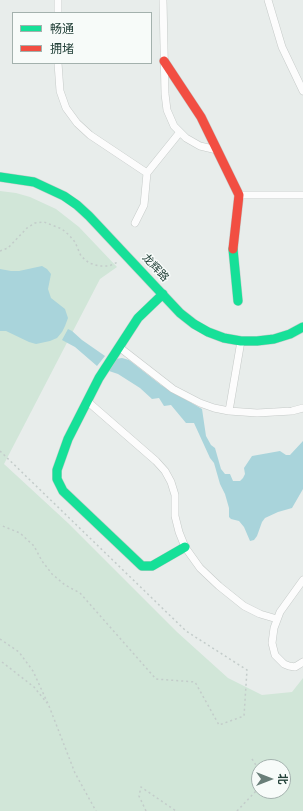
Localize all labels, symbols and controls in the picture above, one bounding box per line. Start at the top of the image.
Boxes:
legend [12,12,152,64]
text: 畅通 [50,22,74,37]
text: 拥堵 [50,42,74,57]
street label: 龙辉路 [139,251,171,285]
north arrow [251,759,291,799]
text: 北 [276,774,289,785]

